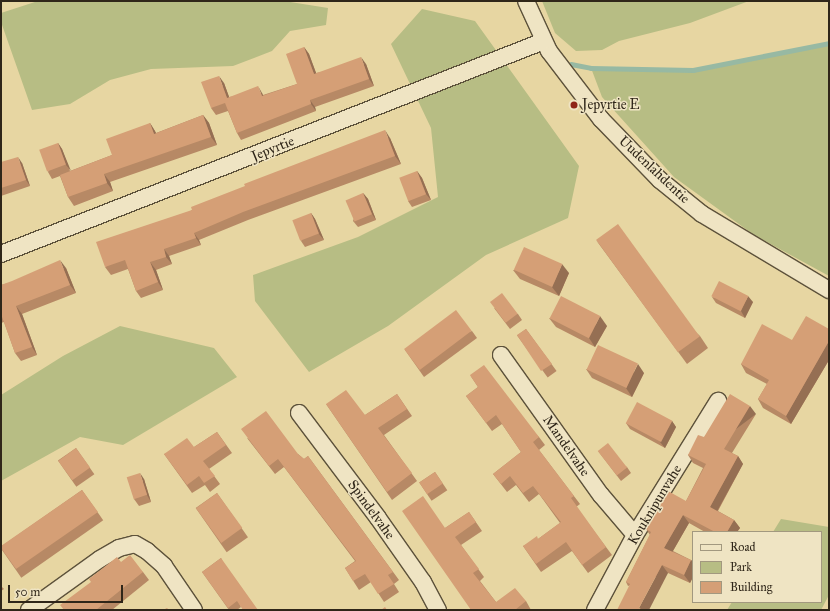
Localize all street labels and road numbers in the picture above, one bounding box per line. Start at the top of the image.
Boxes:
street label: Jepyrtie [249,133,297,165]
street label: Uudenlahdentie [615,133,693,207]
street label: Mandelvahe [539,412,593,480]
street label: Kouknipunvahe [625,462,685,548]
street label: Spindelvahe [344,477,398,543]

